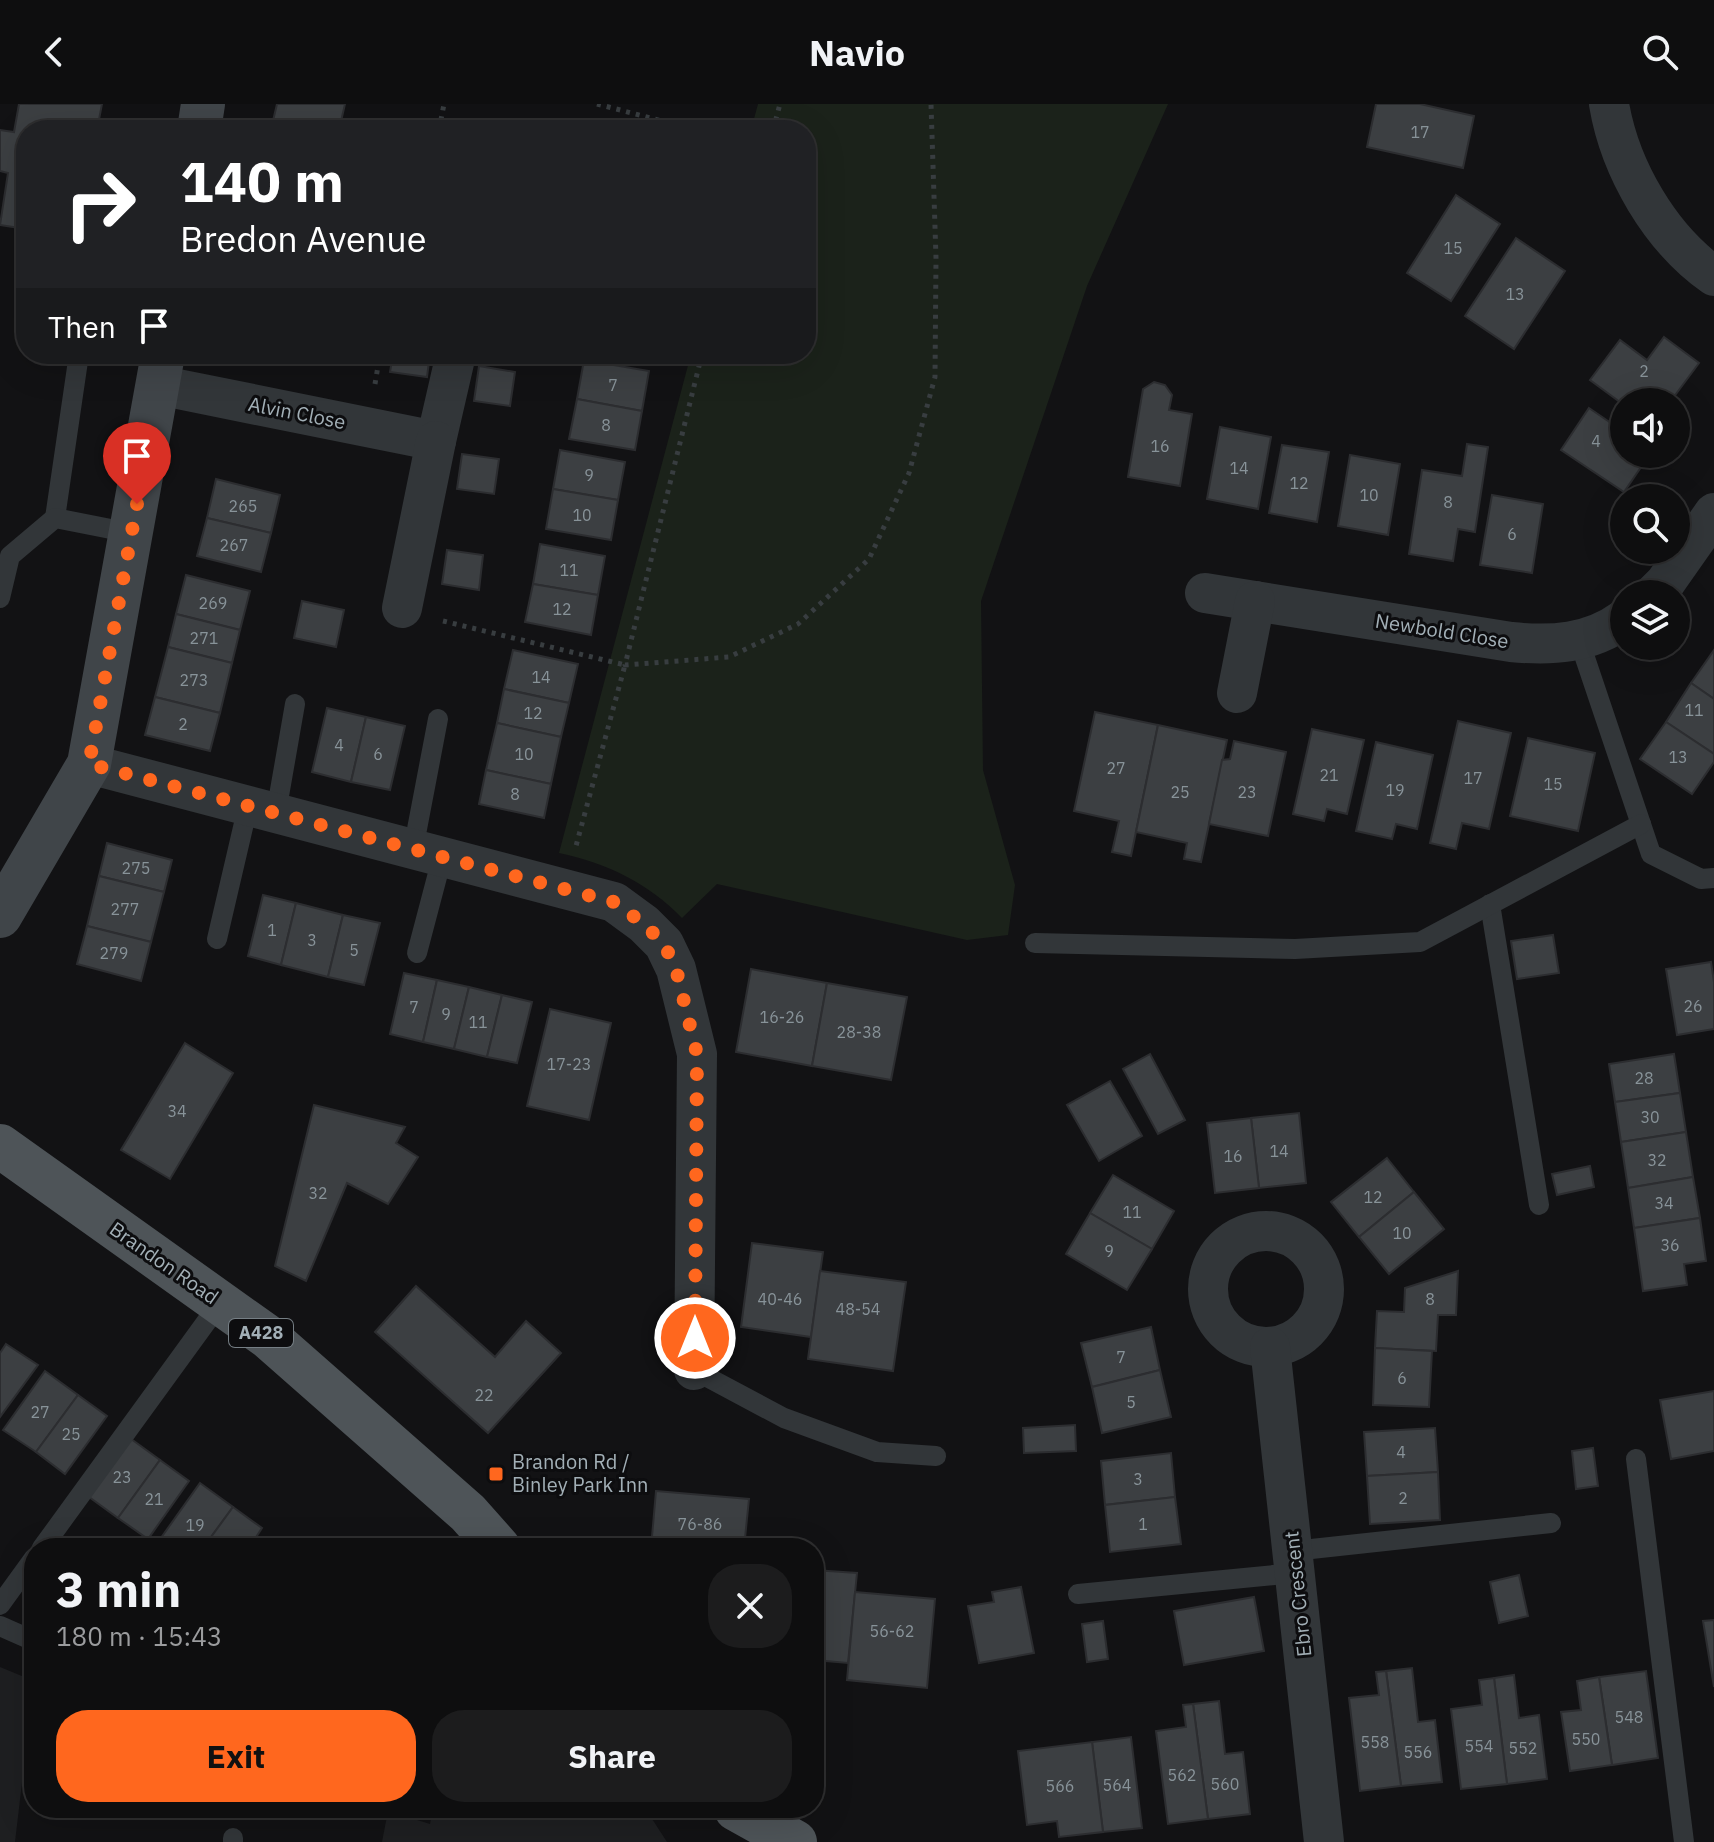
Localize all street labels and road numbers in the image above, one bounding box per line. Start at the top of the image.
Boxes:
street label: Alvin Close [246,390,348,435]
street label: Newbold Close [1373,607,1511,654]
street label: Brandon Road [104,1215,224,1310]
road number: A428 [229,1319,293,1347]
street label: Ebro Crescent [1277,1530,1318,1658]

